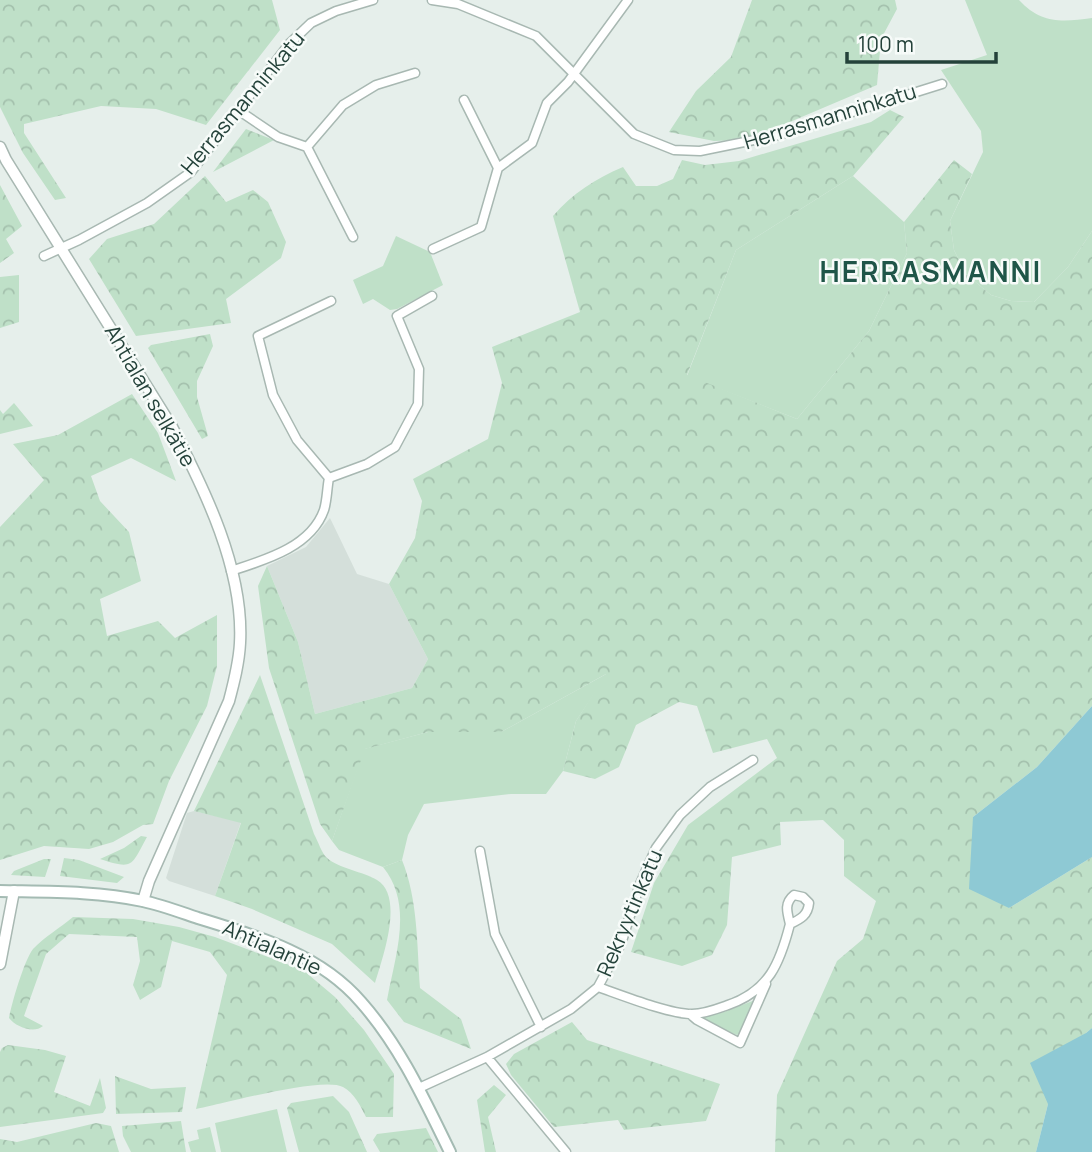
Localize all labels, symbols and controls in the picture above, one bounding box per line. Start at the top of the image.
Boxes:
scale bar [847,21,996,65]
street label: Herrasmanninkatu [174,25,310,180]
text: 100 m [858,30,914,58]
street label: Herrasmanninkatu [740,77,919,156]
district label: HERRASMANNI [820,252,1042,290]
street label: Ahtialan selkätie [99,319,203,472]
street label: Rekryytinkatu [590,845,668,980]
street label: Ahtialantie [219,913,326,981]

